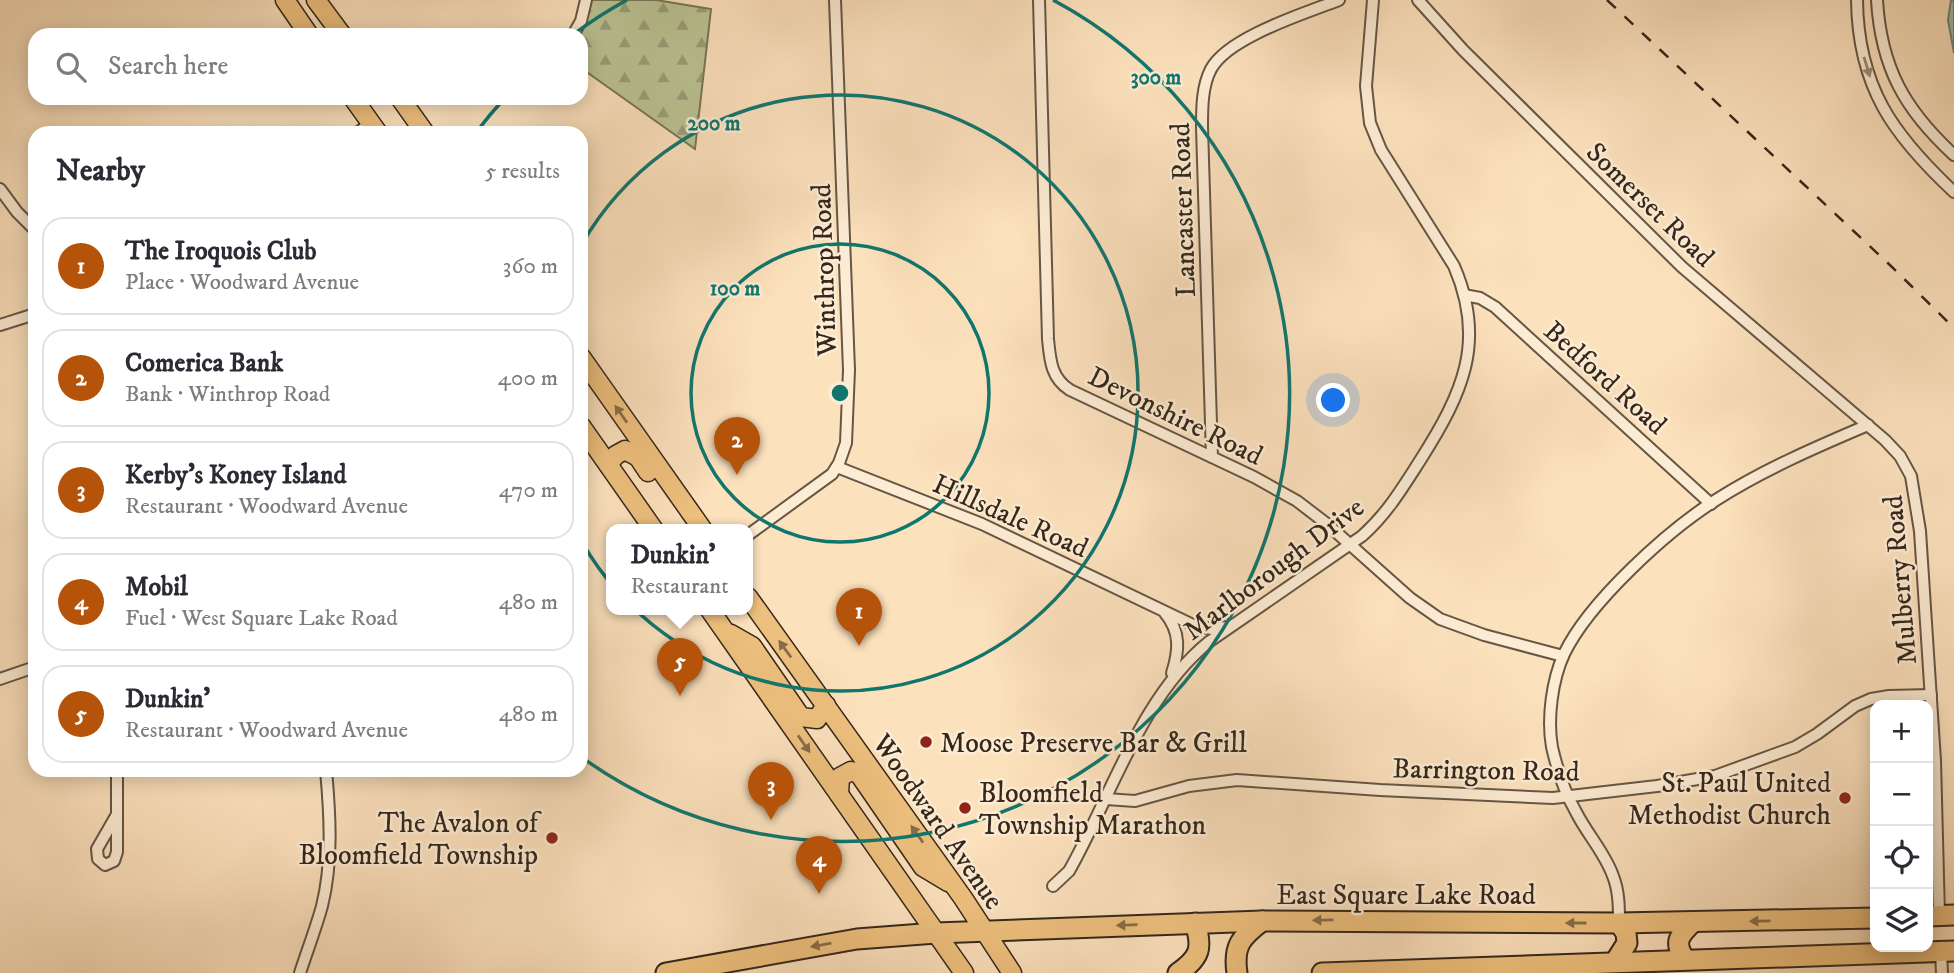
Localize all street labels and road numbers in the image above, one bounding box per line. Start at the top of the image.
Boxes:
street label: Lancaster Road [1163,122,1204,298]
street label: Somerset Road [1578,135,1722,275]
street label: Winthrop Road [804,183,845,358]
street label: Bedford Road [1536,314,1674,443]
street label: Devonshire Road [1082,359,1268,474]
street label: Hillsdale Road [927,466,1094,566]
street label: Marlborough Drive [1177,490,1371,648]
street label: Mulberry Road [1876,494,1925,666]
street label: Woodward Avenue [864,727,1011,916]
street label: Barrington Road [1392,751,1580,790]
street label: East Square Lake Road [1276,878,1536,913]

